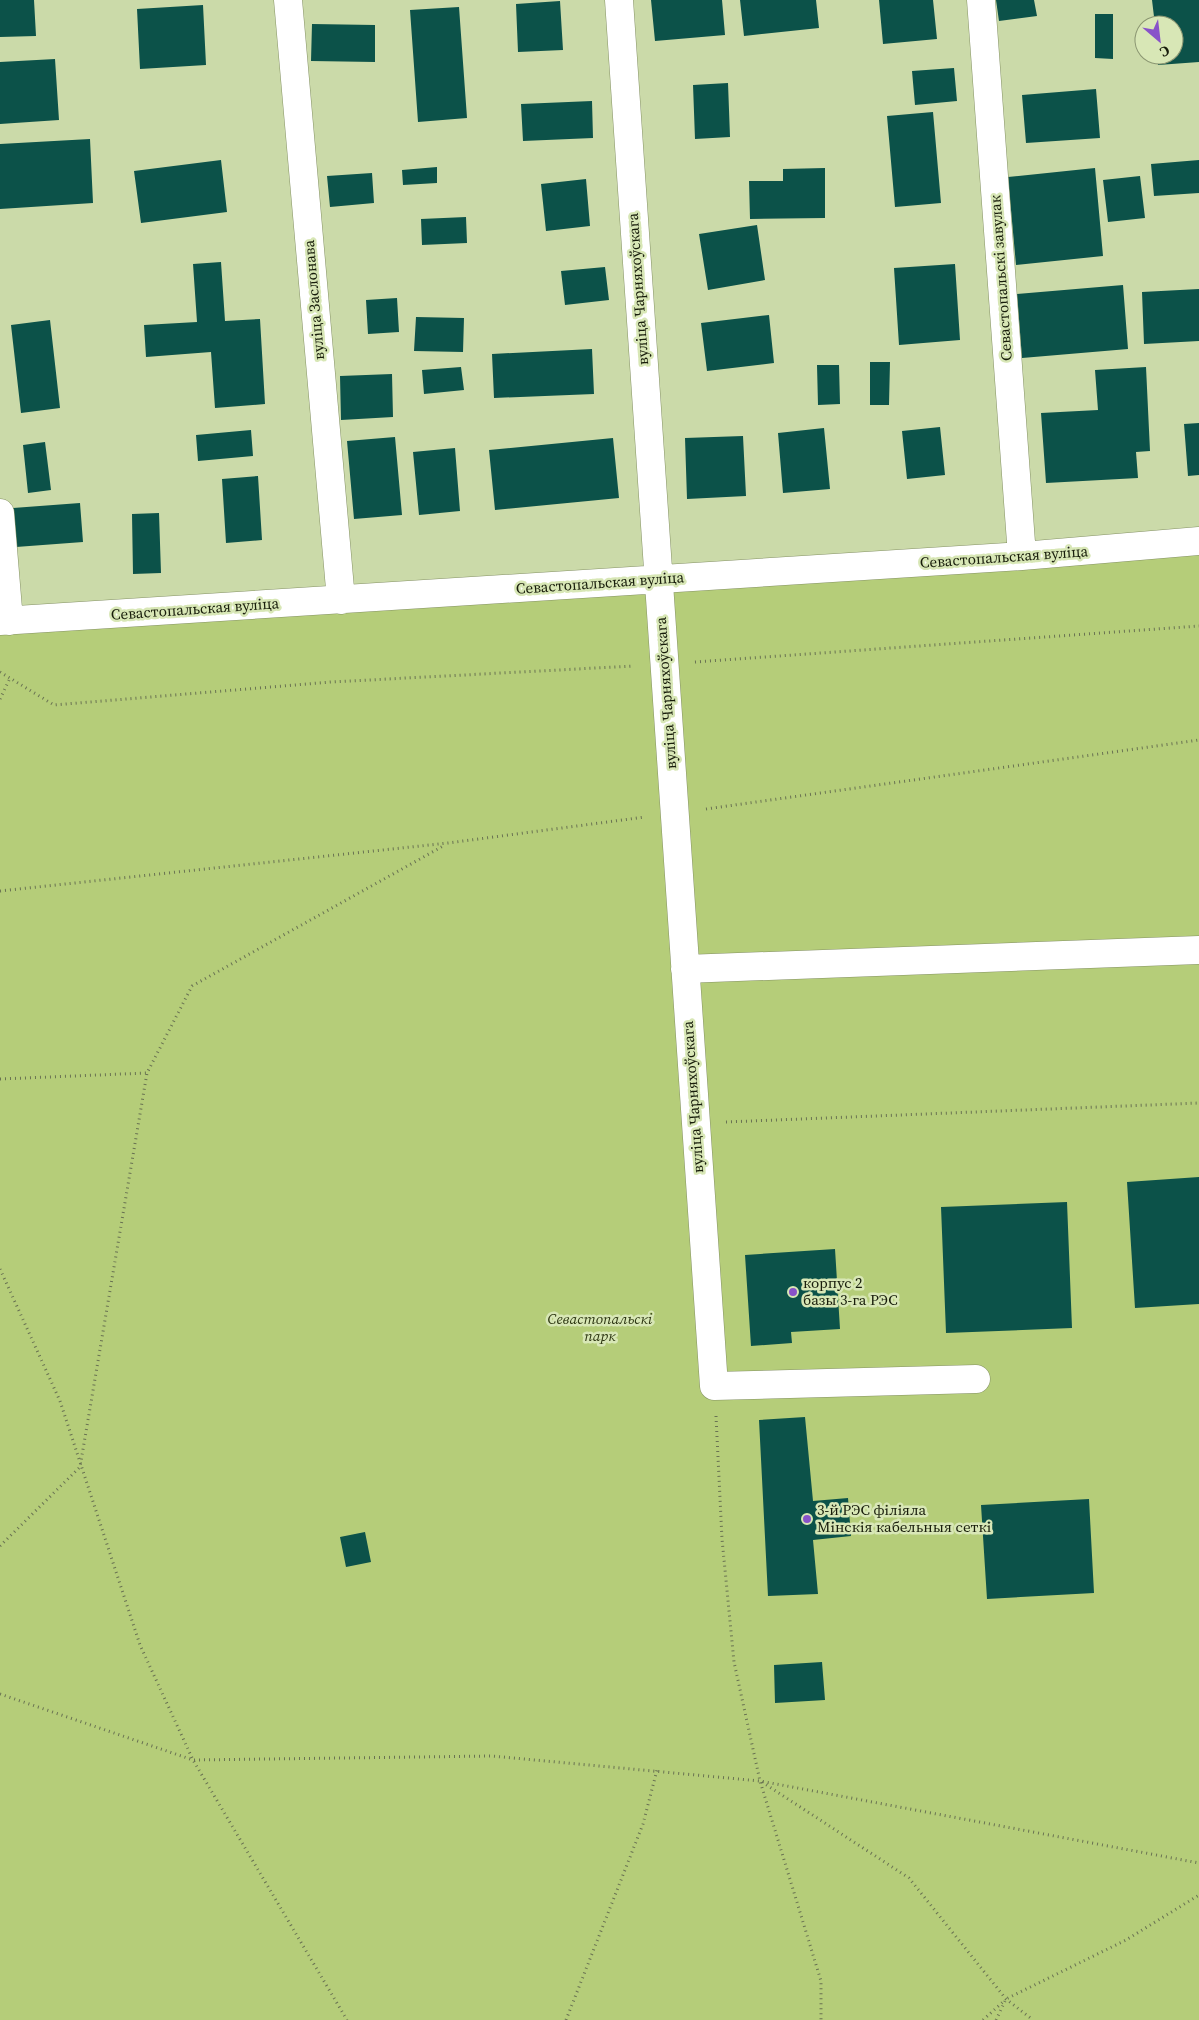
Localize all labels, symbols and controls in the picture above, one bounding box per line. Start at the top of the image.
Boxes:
north arrow [1134,15,1184,65]
text: С [1156,41,1174,62]
street label: Севастопальскі завулак [984,194,1017,362]
street label: вуліца Чарняхоўскага [622,212,653,366]
street label: вуліца Заслонава [298,239,329,361]
street label: Севастопальская вуліца [919,540,1089,573]
street label: Севастопальская вуліца [515,566,685,599]
street label: Севастопальская вуліца [110,592,280,625]
street label: вуліца Чарняхоўскага [650,616,681,770]
street label: вуліца Чарняхоўскага [677,1020,708,1174]
place label: корпус 2 базы 3-га РЭС [803,1272,898,1310]
marker: корпус 2 базы 3-га РЭС [787,1286,799,1298]
park label: Севастопальскі парк [548,1308,653,1346]
place label: 3-й РЭС філіяла Мінскія кабельныя сеткі [817,1499,991,1537]
marker: 3-й РЭС філіяла Мінскія кабельныя сеткі [801,1513,813,1525]

